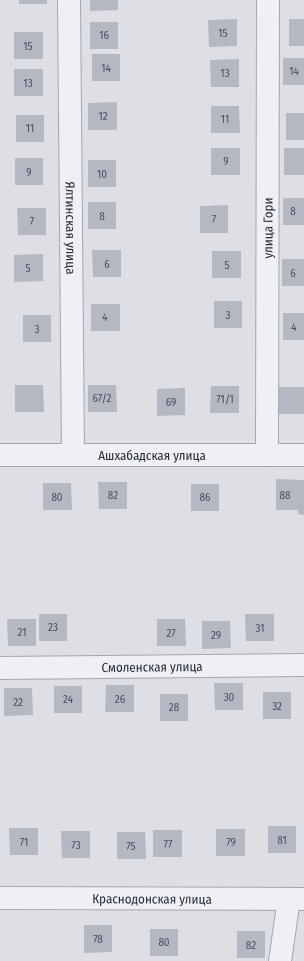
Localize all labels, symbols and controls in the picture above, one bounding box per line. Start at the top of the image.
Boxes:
house number: 15 [218,27,228,40]
house number: 16 [99,29,109,42]
house number: 15 [23,40,33,53]
house number: 14 [101,62,111,75]
house number: 14 [289,65,299,78]
house number: 13 [220,67,230,80]
house number: 13 [23,77,33,90]
house number: 12 [98,110,108,123]
house number: 11 [221,113,229,126]
house number: 11 [26,122,34,135]
house number: 9 [223,155,229,168]
house number: 9 [26,166,32,179]
house number: 10 [97,168,107,181]
street label: Ялтинская улица [63,181,79,275]
street label: улица Гори [260,197,275,259]
house number: 8 [290,205,296,218]
house number: 8 [99,210,105,223]
house number: 7 [212,213,217,226]
house number: 7 [30,215,35,228]
house number: 6 [104,258,110,271]
house number: 5 [224,259,230,272]
house number: 5 [25,262,31,275]
house number: 6 [290,267,296,280]
house number: 3 [226,309,231,322]
house number: 4 [102,311,108,324]
house number: 4 [291,321,297,334]
house number: 3 [35,323,40,336]
house number: 67/2 [93,392,112,405]
house number: 71/1 [216,393,234,406]
house number: 69 [166,396,176,409]
street label: Ашхабадская улица [98,448,206,463]
house number: 82 [108,489,118,502]
house number: 88 [280,489,291,502]
house number: 80 [51,491,63,504]
house number: 86 [200,491,211,504]
house number: 23 [48,621,58,634]
house number: 31 [256,622,265,635]
house number: 21 [18,626,26,639]
house number: 27 [166,627,176,640]
house number: 29 [211,629,221,642]
street label: Смоленская улица [101,659,203,674]
house number: 30 [224,691,235,704]
house number: 24 [63,693,74,706]
house number: 26 [115,693,126,706]
house number: 22 [13,696,23,709]
house number: 32 [272,700,282,713]
house number: 28 [169,701,180,714]
house number: 81 [277,834,287,847]
house number: 71 [20,836,28,849]
house number: 79 [226,836,236,849]
house number: 77 [164,838,173,851]
house number: 73 [71,839,81,852]
house number: 75 [126,840,136,853]
street label: Краснодонская улица [92,891,212,906]
house number: 78 [93,933,103,946]
house number: 80 [158,936,170,949]
house number: 82 [246,939,256,952]

